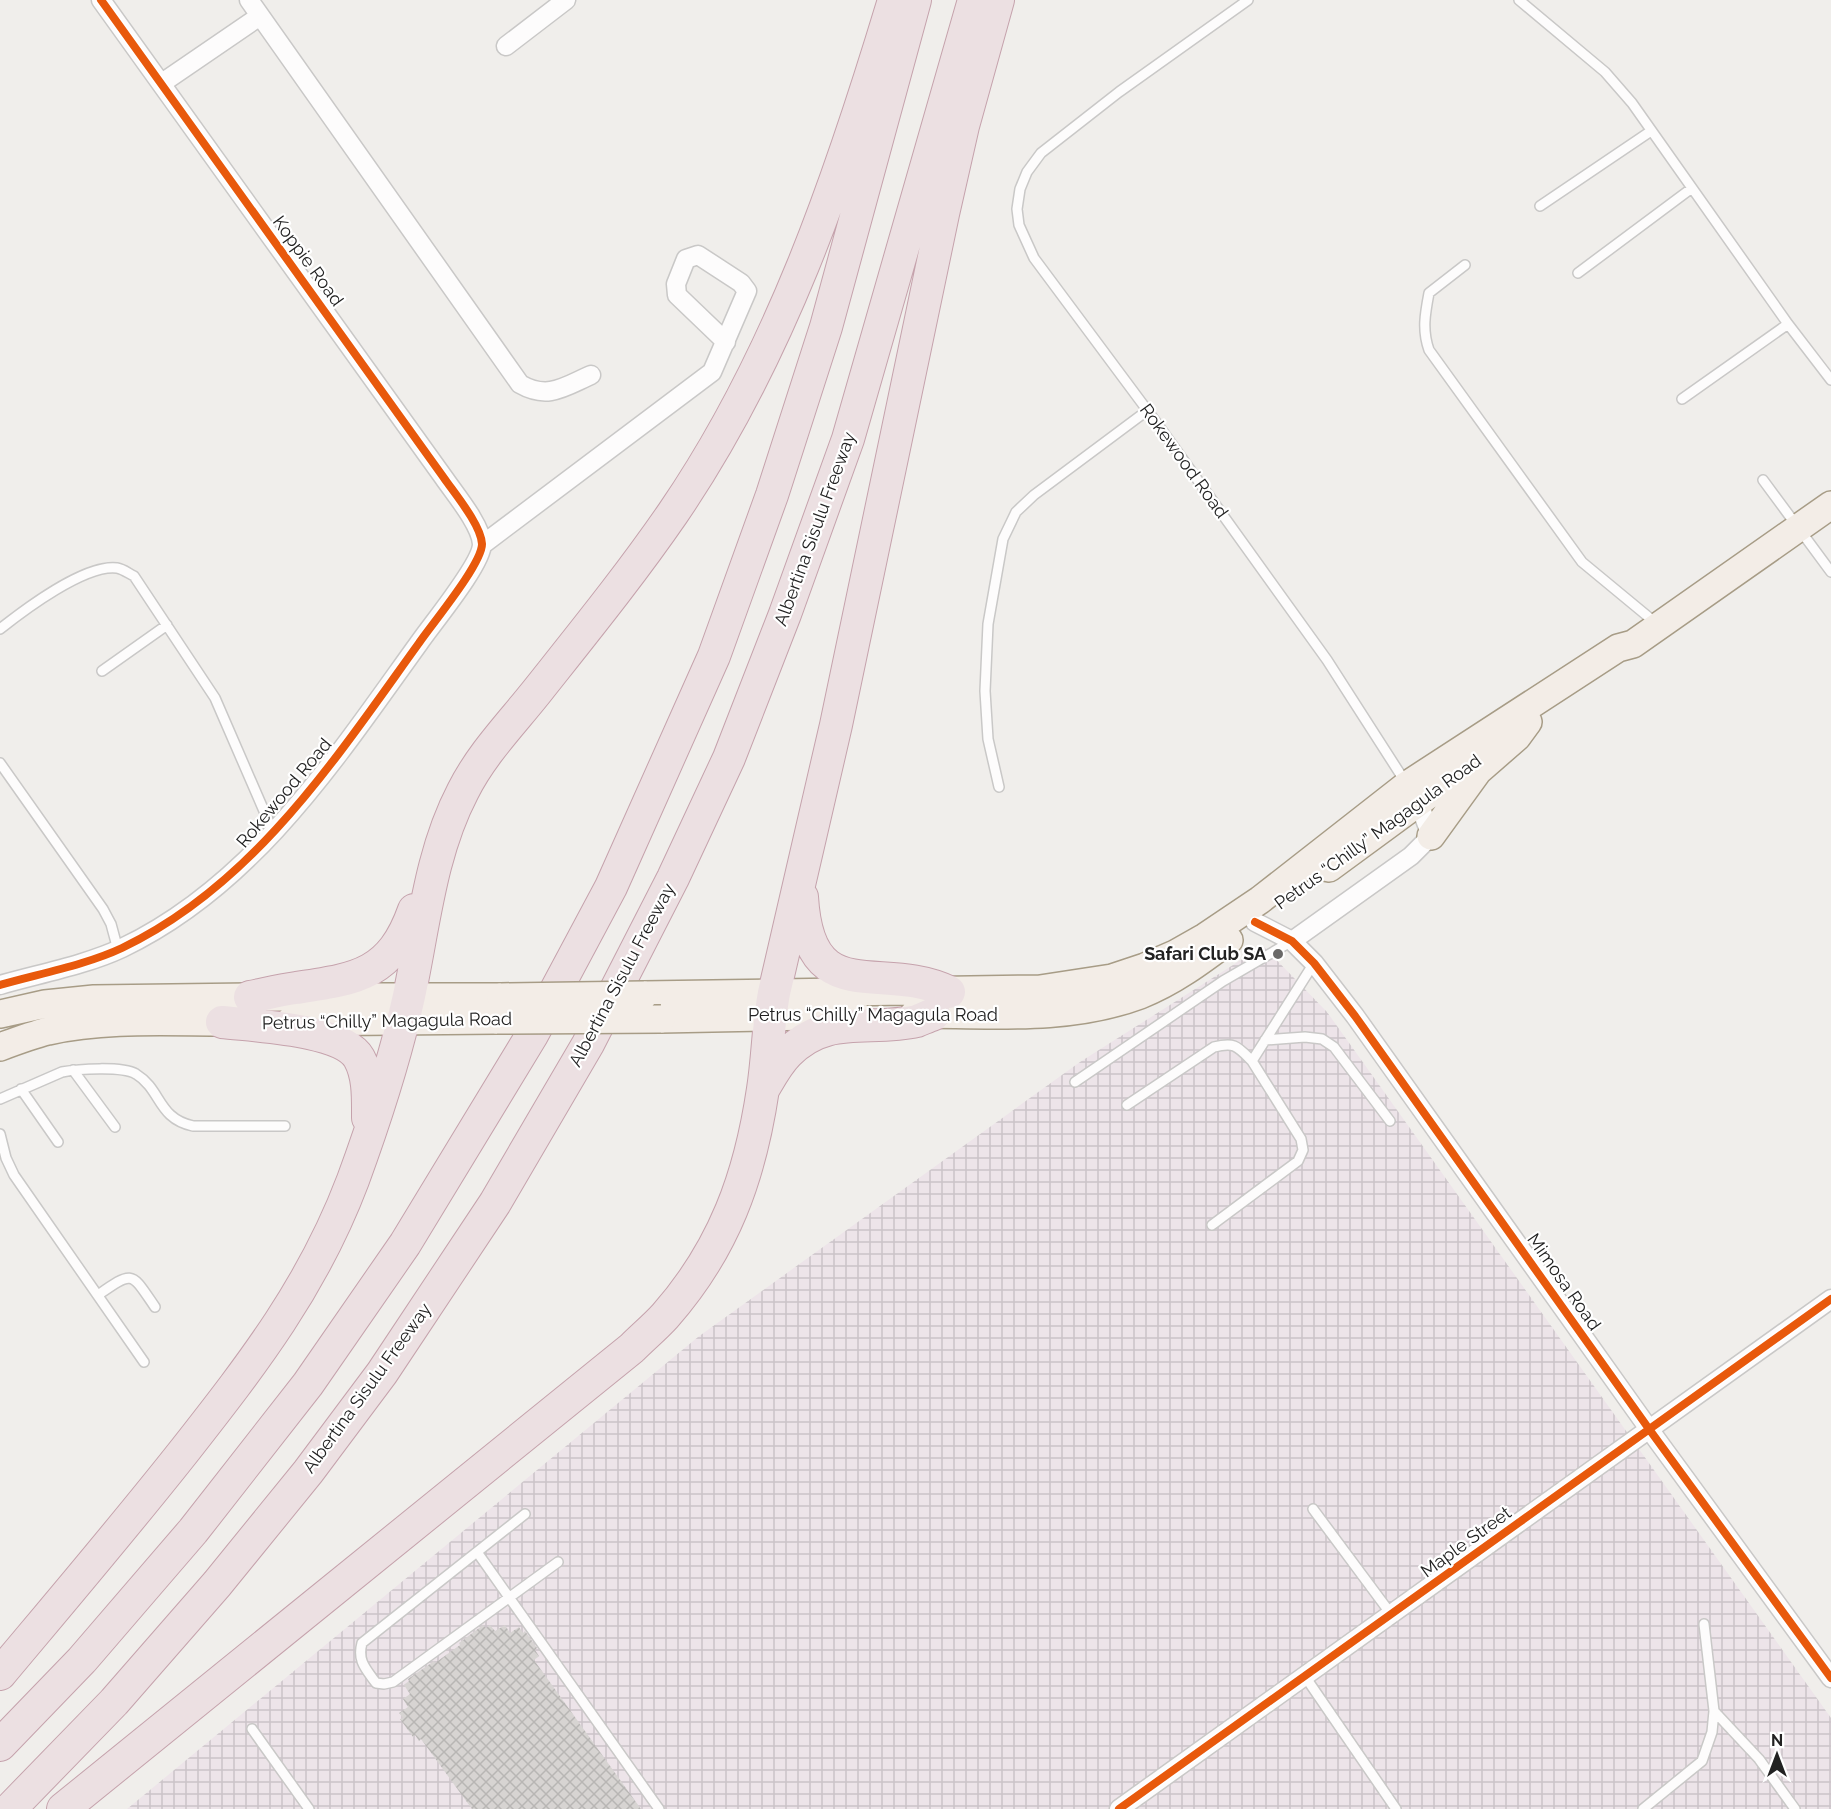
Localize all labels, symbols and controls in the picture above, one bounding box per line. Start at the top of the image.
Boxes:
street label: Koppie Road [269,212,348,310]
street label: Rokewood Road [1136,399,1233,522]
street label: Albertina Sisulu Freeway [770,429,860,629]
street label: Rokewood Road [232,734,335,852]
street label: Petrus “Chilly” Magagula Road [1270,750,1485,914]
street label: Albertina Sisulu Freeway [564,879,679,1070]
place label: Safari Club SA [1144,943,1267,964]
marker: Safari Club SA [1271,947,1285,961]
street label: Petrus “Chilly” Magagula Road [748,1004,998,1025]
street label: Petrus “Chilly” Magagula Road [262,1008,512,1033]
street label: Mimosa Road [1523,1229,1605,1334]
street label: Albertina Sisulu Freeway [298,1298,435,1477]
street label: Maple Street [1416,1502,1515,1581]
north arrow [1747,1725,1807,1785]
text: N [1771,1731,1783,1750]

